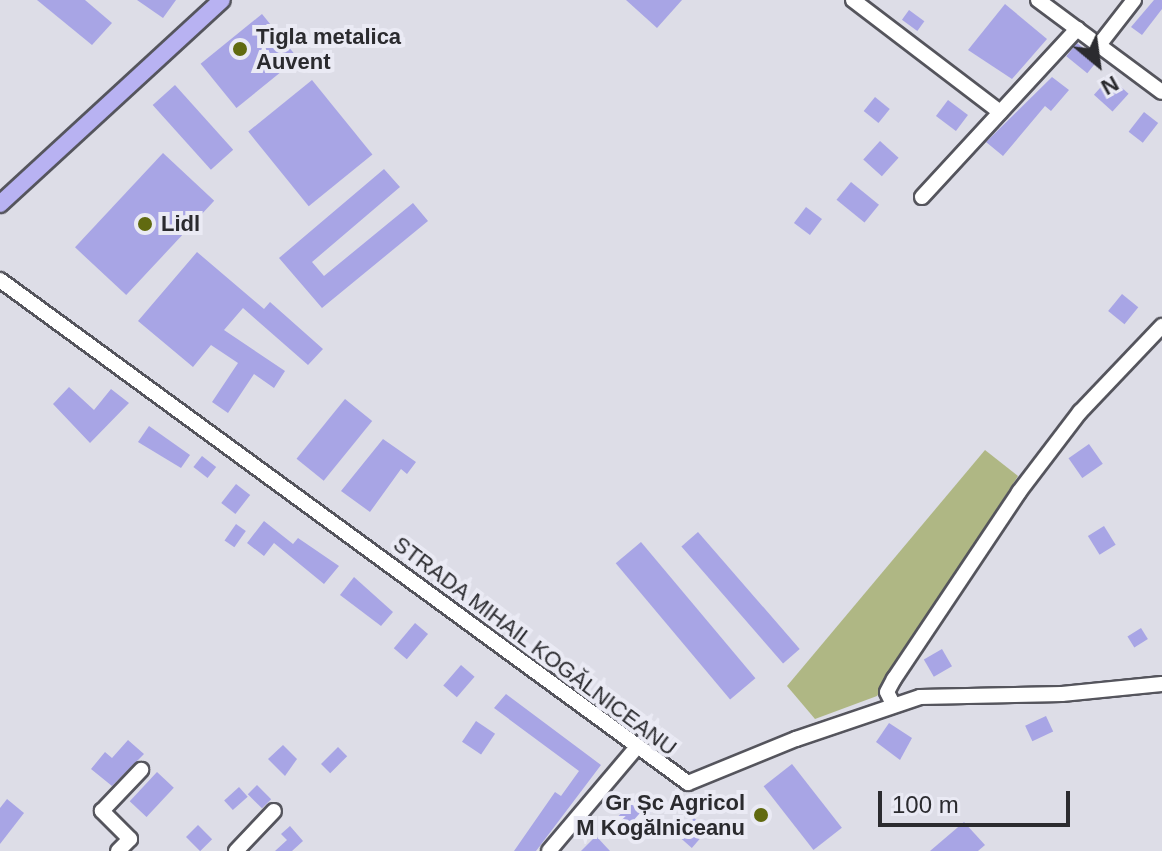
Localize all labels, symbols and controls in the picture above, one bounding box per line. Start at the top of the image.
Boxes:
place label: Tigla metalica Auvent [256,23,401,74]
north arrow [1058,24,1138,104]
marker: Tigla metalica Auvent [231,40,249,58]
text: N [1097,71,1123,100]
place label: Lidl [161,211,200,237]
marker: Lidl [136,215,154,233]
street label: STRADA MIHAIL KOGĂLNICEANU [387,530,683,762]
scale bar [882,775,1074,825]
place label: Gr Șc Agricol M Kogălniceanu [576,789,745,840]
text: 100 m [892,791,959,818]
marker: Gr Șc Agricol M Kogălniceanu [752,806,770,824]

